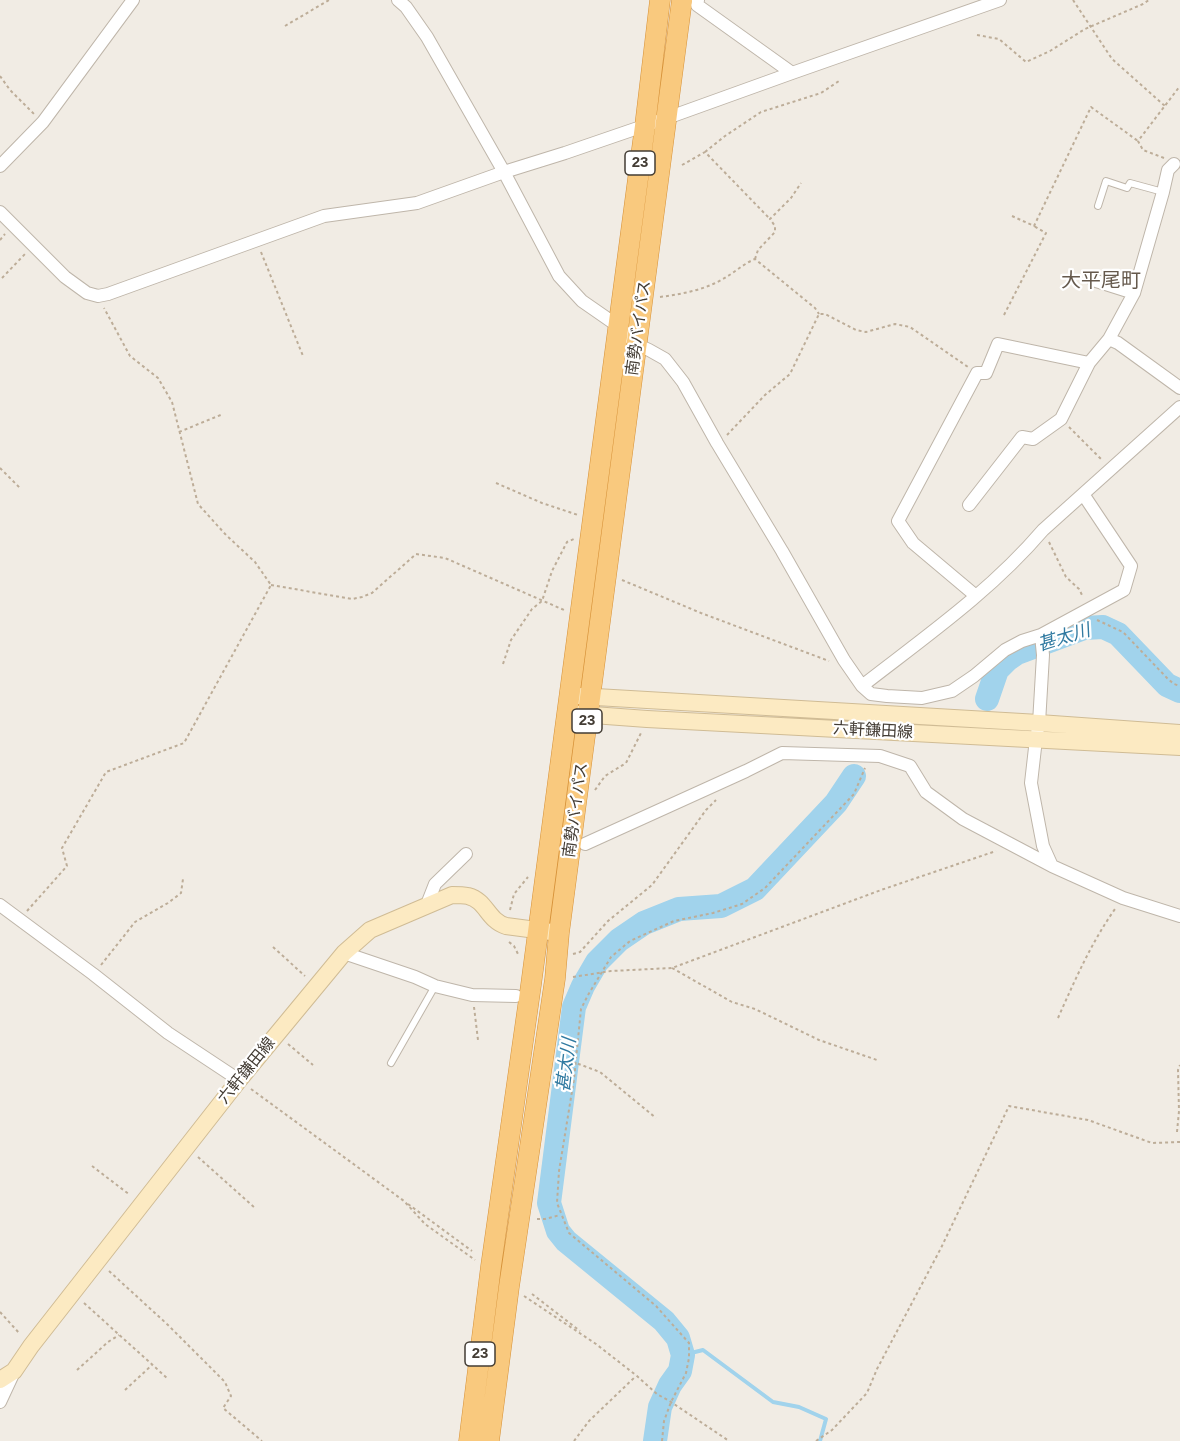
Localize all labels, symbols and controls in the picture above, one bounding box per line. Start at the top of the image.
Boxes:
road number: 23 [625,151,655,175]
district label: 大平尾町 [1061,269,1141,293]
street label: 南勢バイパス [623,279,655,377]
water label: 甚太川 [1035,620,1093,656]
road number: 23 [572,709,602,733]
street label: 六軒鎌田線 [833,719,913,743]
street label: 南勢バイパス [560,761,592,859]
street label: 六軒鎌田線 [214,1034,280,1108]
water label: 甚太川 [553,1037,581,1093]
road number: 23 [465,1342,495,1366]

